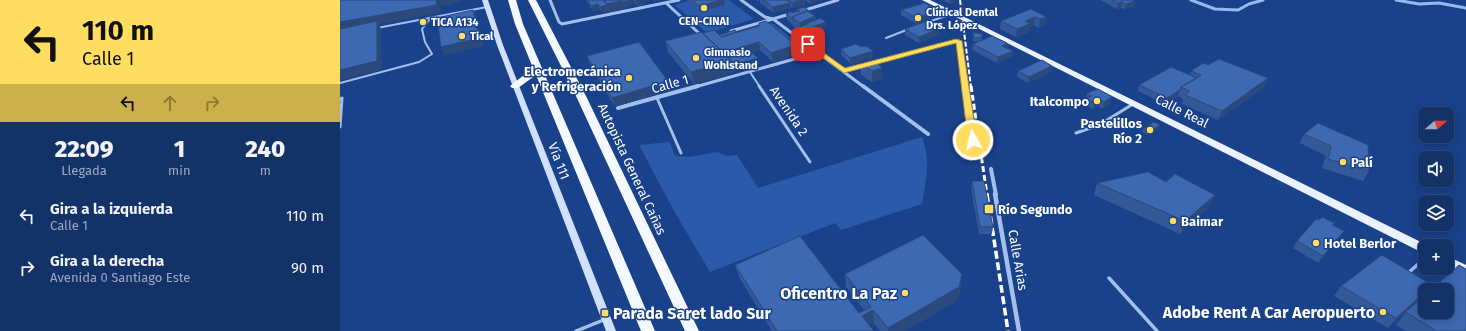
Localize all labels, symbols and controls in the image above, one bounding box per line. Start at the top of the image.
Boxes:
marker: CEN-CINAI [699,3,709,13]
place label: Clínical Dental Drs. López [926,6,999,32]
marker: Clínical Dental Drs. López [913,13,923,23]
text: 110 m [82,14,154,47]
place label: CEN-CINAI [679,15,729,28]
icon: left [16,16,68,68]
place label: TICA A134 [431,16,479,29]
marker: TICA A134 [418,17,428,27]
pin [791,27,825,61]
place label: Tical [470,30,494,43]
marker: Tical [457,31,467,41]
icon: arrive [797,33,819,55]
place label: Gimnasio Wohlstand [704,46,758,72]
text: Calle 1 [82,48,134,70]
marker: Gimnasio Wohlstand [691,53,701,63]
place label: Electromecánica y Refrigeración [524,64,621,94]
street label: Calle 1 [650,72,690,96]
marker: Electromecánica y Refrigeración [624,73,634,83]
street label: Avenida 2 [767,83,811,139]
street label: Calle Real [1153,91,1211,131]
icon: left [117,92,139,114]
icon: ahead [159,92,181,114]
icon: right [201,92,223,114]
place label: Italcompo [1030,94,1089,109]
marker: Italcompo [1092,96,1102,106]
street label: Autopista General Cañas [595,101,669,237]
north arrow [1418,107,1454,143]
map controls [1418,107,1454,319]
place label: Pastelillos Río 2 [1081,116,1143,146]
position arrow [952,119,994,161]
marker: Pastelillos Río 2 [1145,125,1155,135]
text: 22:09 [55,135,113,163]
text: 1 [174,135,185,163]
text: 240 [245,135,285,163]
street label: Vía 111 [545,141,573,181]
button: sound [1418,151,1454,187]
place label: Palí [1351,155,1373,170]
marker: Palí [1338,157,1348,167]
text: Llegada [61,163,107,178]
text: min [168,163,191,178]
text: m [260,163,271,178]
button: layers [1418,195,1454,231]
text: Gira a la izquierda [50,200,173,218]
place label: Río Segundo [998,202,1073,217]
marker: Río Segundo [983,203,995,215]
icon: left [16,205,38,227]
text: 110 m [286,207,324,225]
place label: Baimar [1181,214,1224,229]
marker: Baimar [1168,216,1178,226]
text: Calle 1 [50,218,88,233]
street label: Calle Arias [1005,228,1031,292]
place label: Hotel Berlor [1324,236,1397,251]
marker: Hotel Berlor [1311,238,1321,248]
button: + [1418,239,1454,275]
text: Gira a la derecha [50,252,164,270]
icon: right [16,257,38,279]
text: 90 m [291,259,324,277]
text: Avenida 0 Santiago Este [50,270,190,285]
button: − [1418,283,1454,319]
place label: Oficentro La Paz [780,284,898,303]
marker: Oficentro La Paz [900,288,910,298]
place label: Adobe Rent A Car Aeropuerto [1162,303,1375,322]
place label: Parada Saret lado Sur [613,304,771,323]
marker: Adobe Rent A Car Aeropuerto [1378,307,1388,317]
marker: Parada Saret lado Sur [600,308,610,318]

